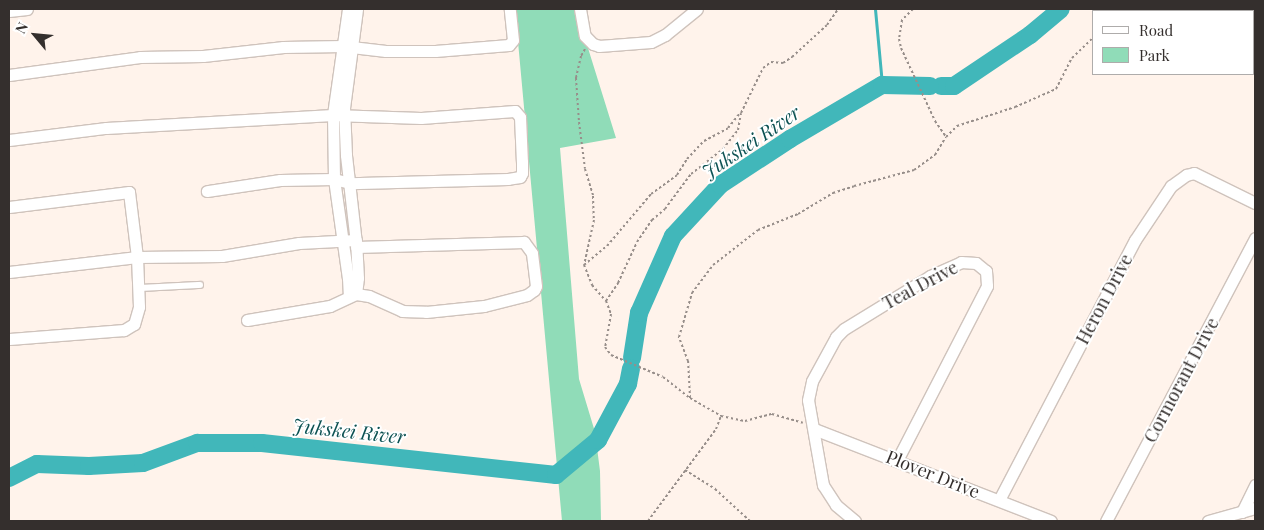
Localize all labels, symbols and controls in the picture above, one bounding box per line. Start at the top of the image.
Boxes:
north arrow [10,10,60,60]
legend [1092,10,1254,75]
text: N [11,19,32,37]
text: Road [1139,20,1173,40]
text: Park [1139,45,1170,65]
water label: Jukskei River [698,101,804,183]
street label: Heron Drive [1071,250,1137,348]
street label: Teal Drive [879,256,961,314]
street label: Cormorant Drive [1139,314,1223,446]
water label: Jukskei River [292,414,406,448]
street label: Plover Drive [883,445,983,503]

